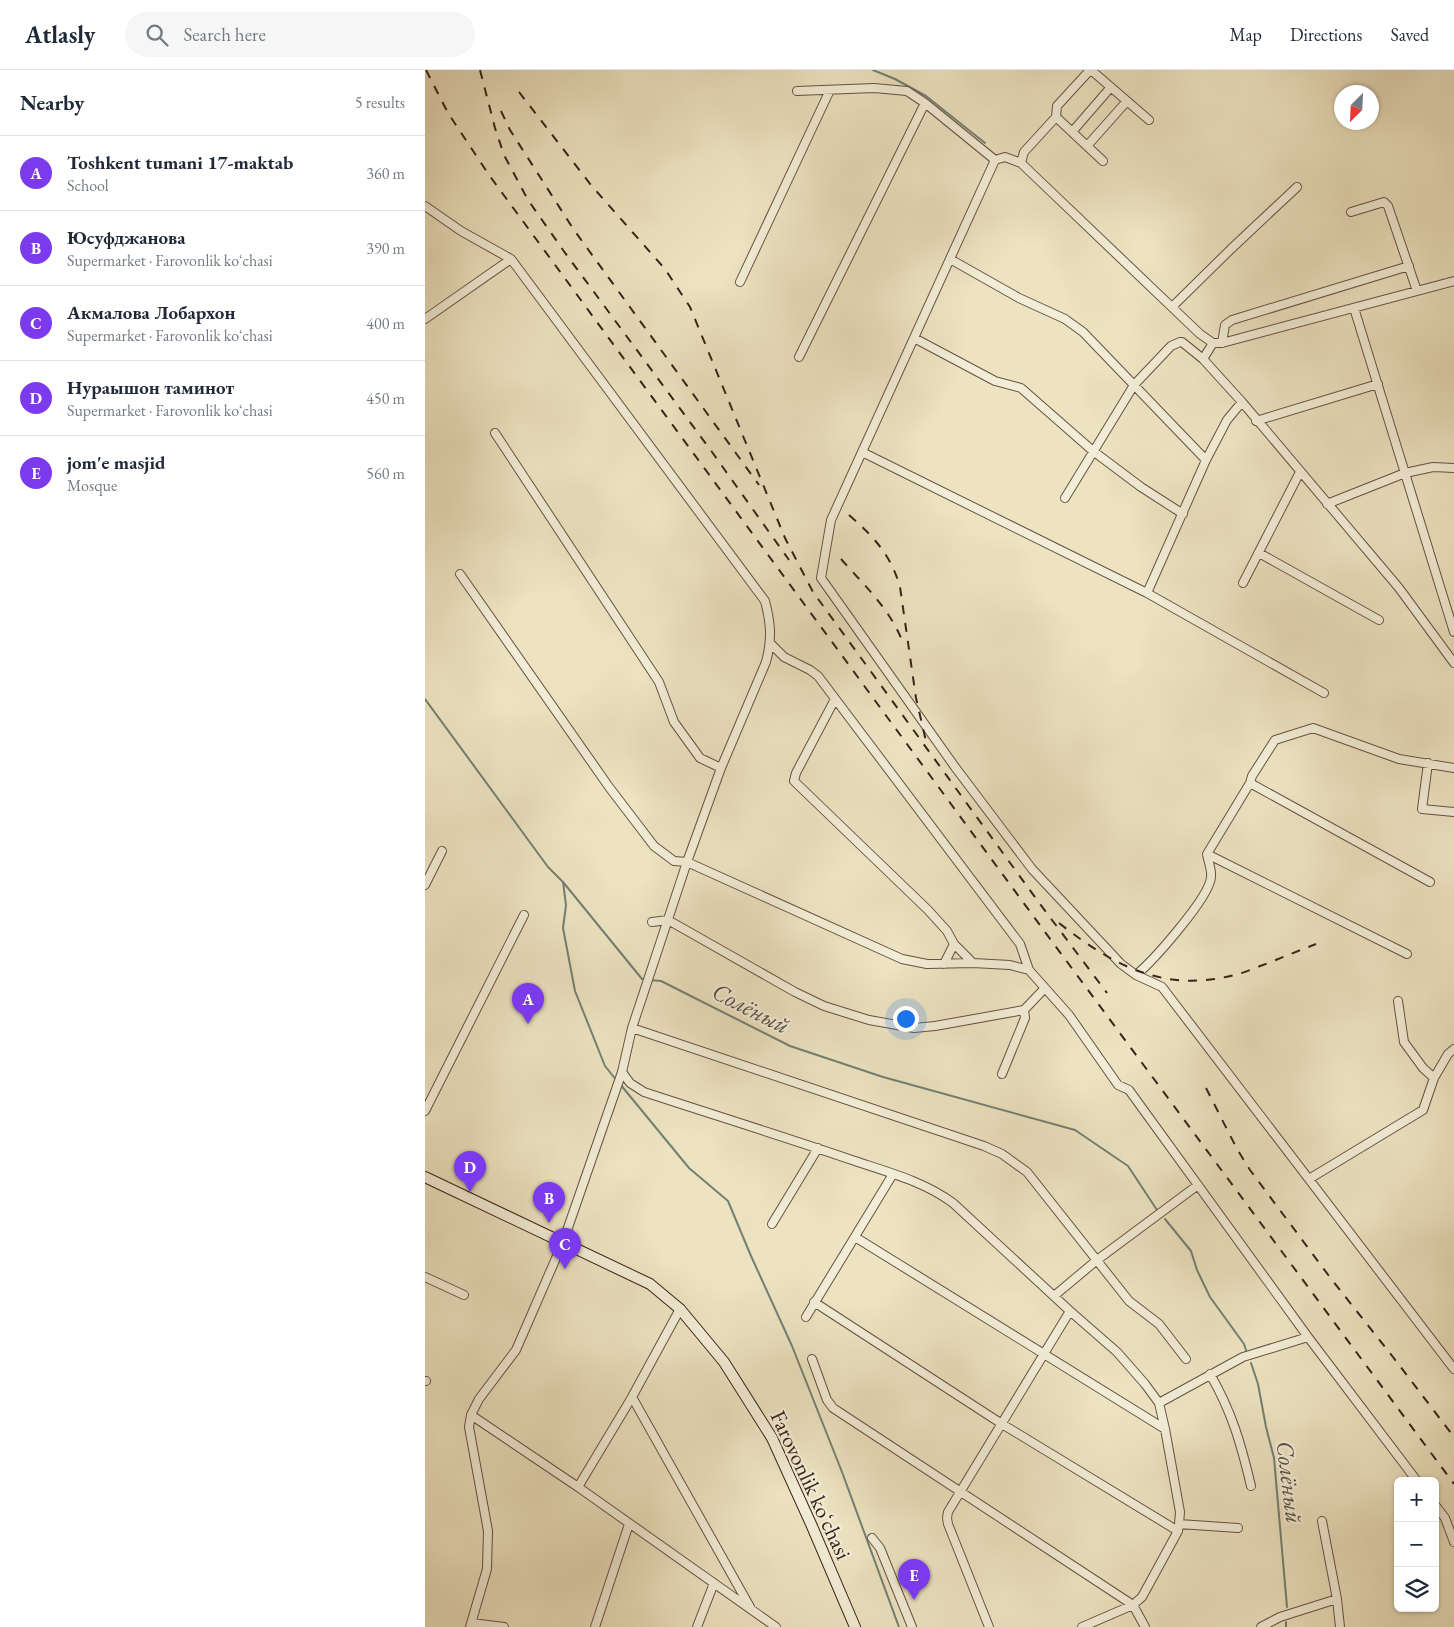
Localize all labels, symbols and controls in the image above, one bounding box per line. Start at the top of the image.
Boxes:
search box [125,12,475,57]
text: Atlasly [25,19,95,50]
icon: search [143,21,171,49]
text: Search here [183,22,266,47]
text: Map [1230,23,1262,46]
text: Directions [1290,23,1362,46]
text: Saved [1390,23,1429,46]
north arrow [1334,85,1379,130]
text: Nearby [20,89,84,116]
text: 5 results [355,92,405,113]
text: Toshkent tumani 17-maktab [67,150,293,175]
text: A [30,163,42,184]
text: 360 m [366,163,405,184]
text: School [67,175,109,196]
text: Юсуфджанова [67,225,186,250]
text: B [31,238,41,259]
text: 390 m [366,238,405,259]
text: Supermarket · Farovonlik koʻchasi [67,250,273,271]
text: Акмалова Лобархон [67,300,235,325]
text: C [30,313,42,334]
text: 400 m [366,313,405,334]
text: Supermarket · Farovonlik koʻchasi [67,325,273,346]
text: Нураышон таминот [67,375,234,400]
text: D [30,388,42,409]
text: 450 m [366,388,405,409]
text: Supermarket · Farovonlik koʻchasi [67,400,273,421]
text: jom'e masjid [67,450,166,475]
text: E [31,463,41,484]
text: 560 m [366,463,405,484]
text: Mosque [67,475,117,496]
water label: Солёный [707,975,795,1041]
pin: A [512,983,544,1024]
your location [893,1006,919,1032]
pin: D [454,1151,486,1192]
pin: B [533,1182,565,1223]
pin: C [549,1228,581,1269]
street label: Farovonlik koʻchasi [764,1406,858,1564]
water label: Солёный [1270,1439,1310,1525]
map controls [1394,1477,1439,1612]
button: + [1394,1477,1439,1522]
button: − [1394,1522,1439,1567]
pin: E [898,1559,930,1600]
button: layers [1394,1567,1439,1612]

